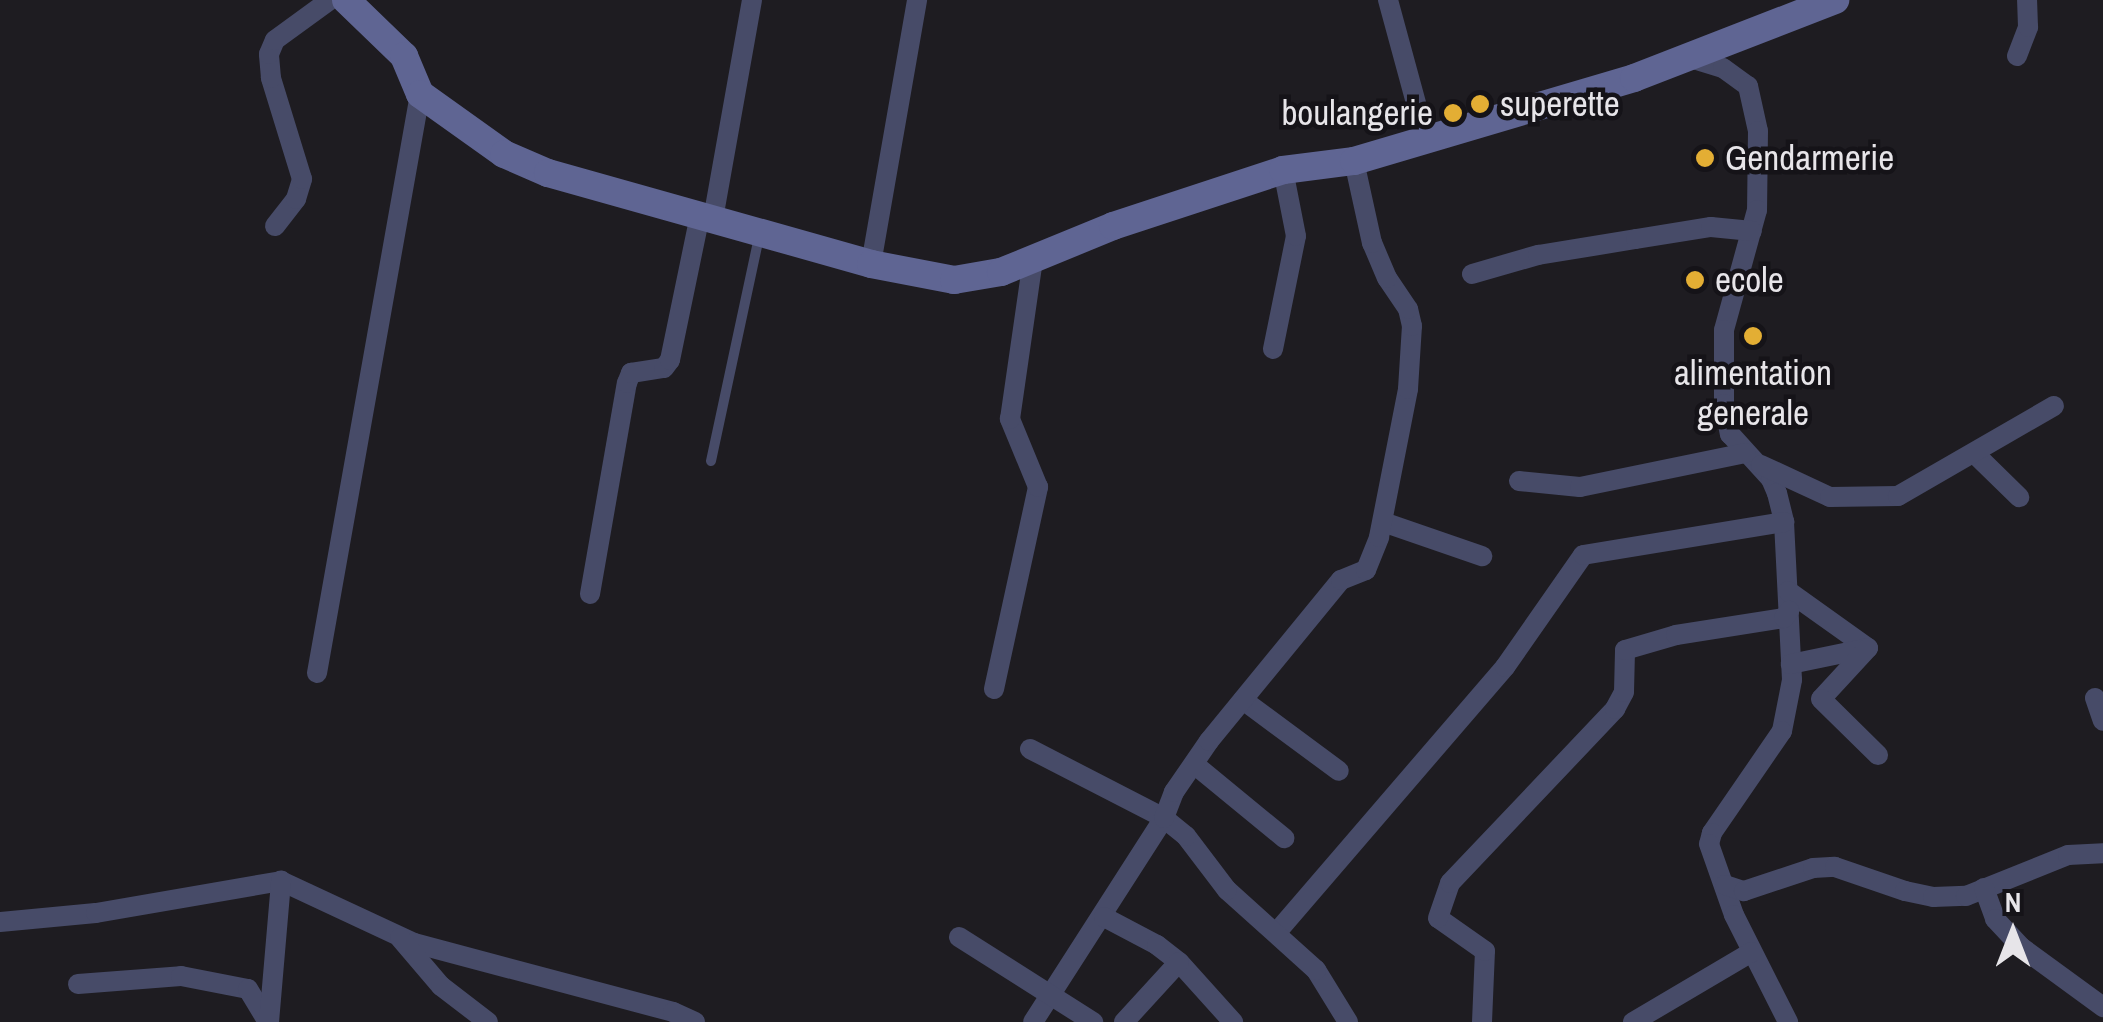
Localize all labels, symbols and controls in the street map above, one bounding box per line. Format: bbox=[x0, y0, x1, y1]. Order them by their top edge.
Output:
place label: superette bbox=[1500, 83, 1620, 125]
place label: boulangerie bbox=[1281, 92, 1433, 134]
marker: superette bbox=[1469, 93, 1491, 115]
marker: boulangerie bbox=[1442, 102, 1464, 124]
place label: Gendarmerie bbox=[1725, 137, 1894, 179]
marker: Gendarmerie bbox=[1694, 147, 1716, 169]
place label: ecole bbox=[1715, 259, 1784, 301]
marker: ecole bbox=[1684, 269, 1706, 291]
marker: alimentation generale bbox=[1742, 325, 1764, 347]
place label: alimentation generale bbox=[1674, 352, 1832, 434]
north arrow bbox=[1963, 882, 2063, 982]
text: N bbox=[2005, 883, 2021, 921]

